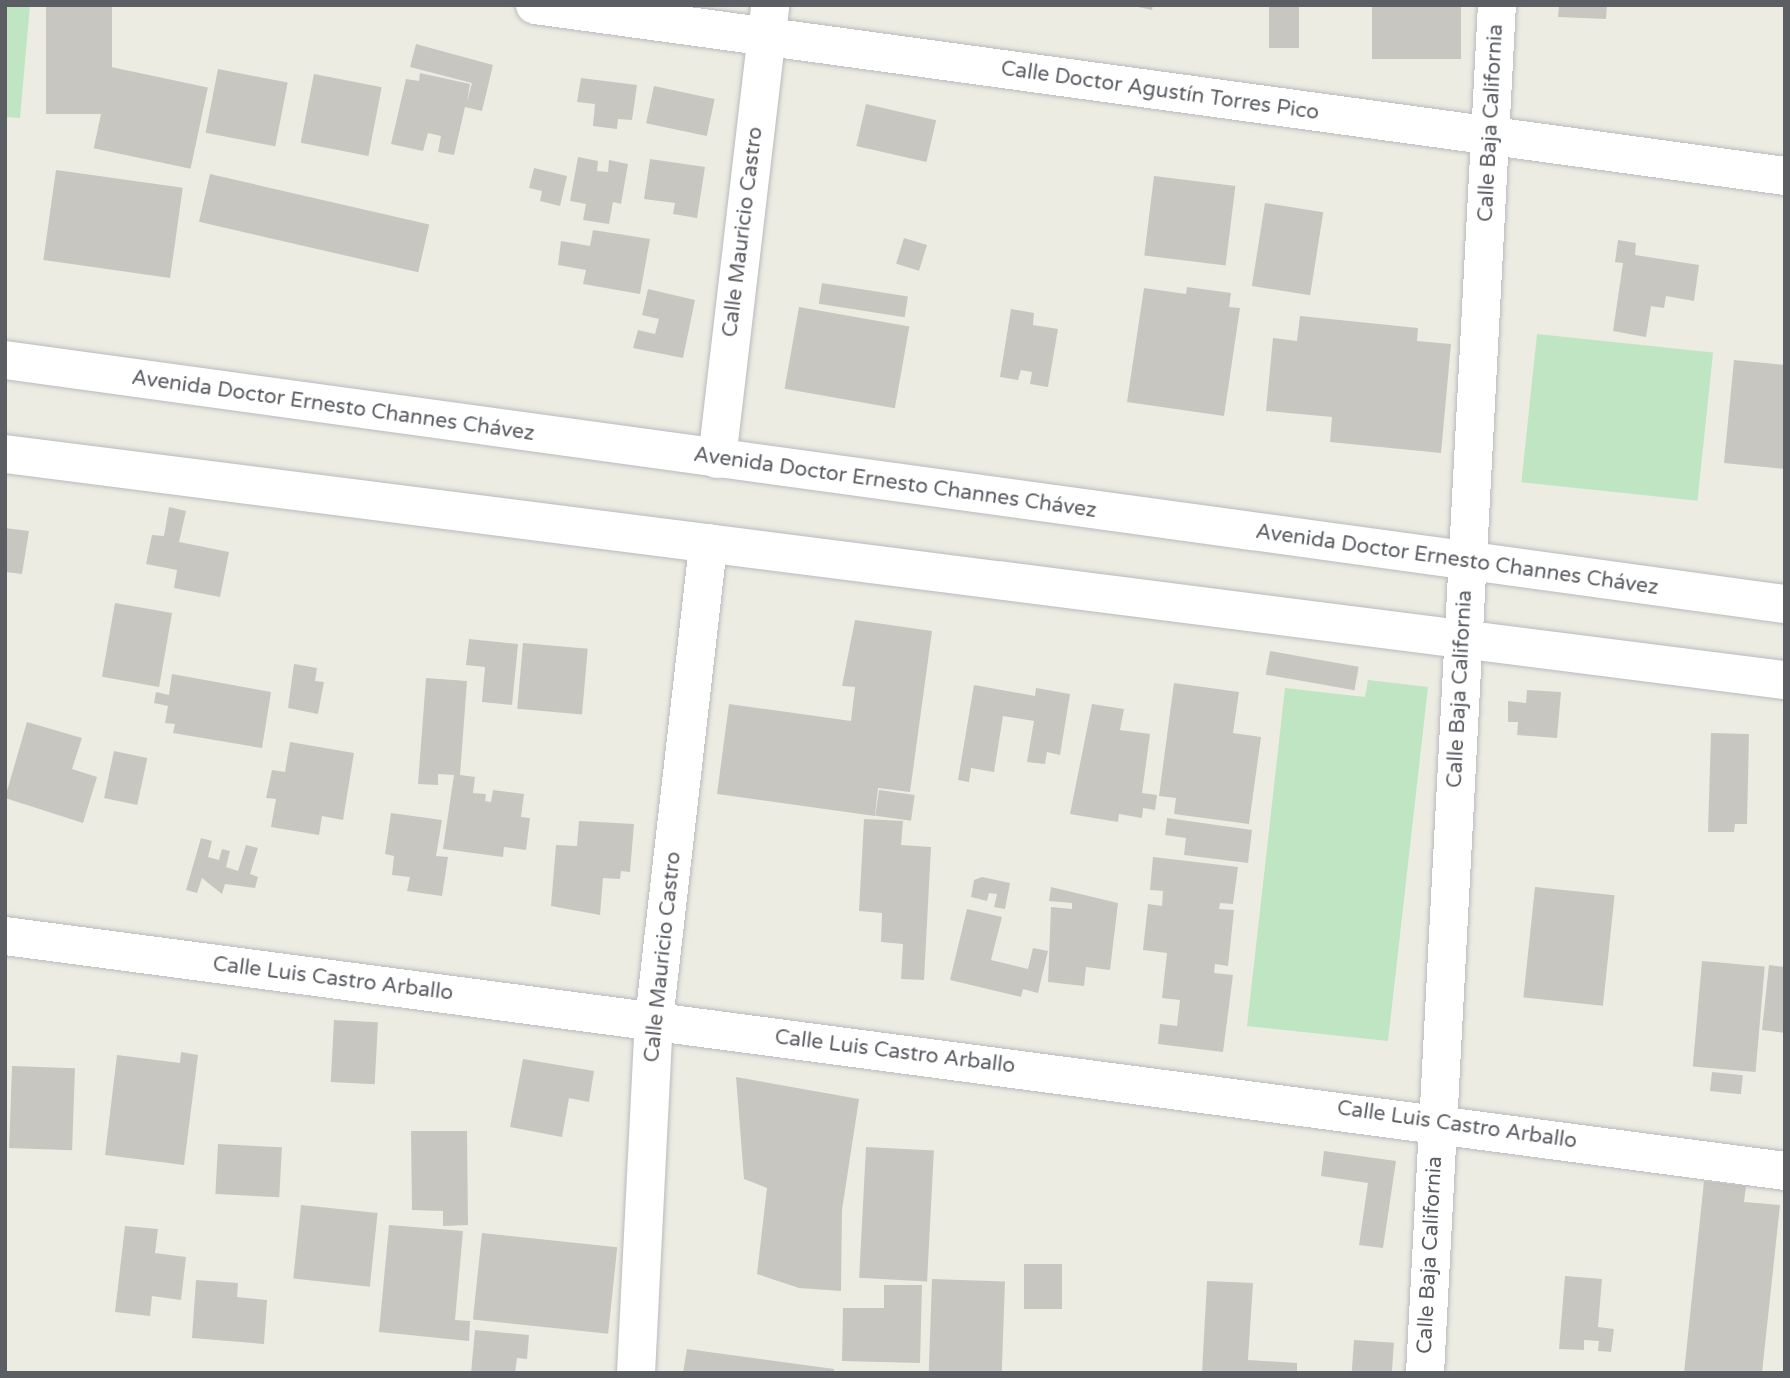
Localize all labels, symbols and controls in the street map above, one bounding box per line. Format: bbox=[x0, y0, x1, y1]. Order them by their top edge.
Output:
street label: Calle Baja California bbox=[1473, 23, 1509, 223]
street label: Calle Doctor Agustín Torres Pico bbox=[999, 56, 1321, 126]
street label: Calle Mauricio Castro bbox=[718, 125, 768, 339]
street label: Avenida Doctor Ernesto Channes Chávez bbox=[130, 365, 536, 447]
street label: Avenida Doctor Ernesto Channes Chávez bbox=[692, 442, 1098, 524]
street label: Avenida Doctor Ernesto Channes Chávez bbox=[1254, 519, 1660, 601]
street label: Calle Baja California bbox=[1442, 589, 1478, 789]
street label: Calle Mauricio Castro bbox=[639, 850, 687, 1064]
street label: Calle Luis Castro Arballo bbox=[211, 952, 455, 1006]
street label: Calle Luis Castro Arballo bbox=[773, 1025, 1017, 1079]
street label: Calle Luis Castro Arballo bbox=[1335, 1096, 1579, 1154]
street label: Calle Baja California bbox=[1412, 1155, 1448, 1355]

